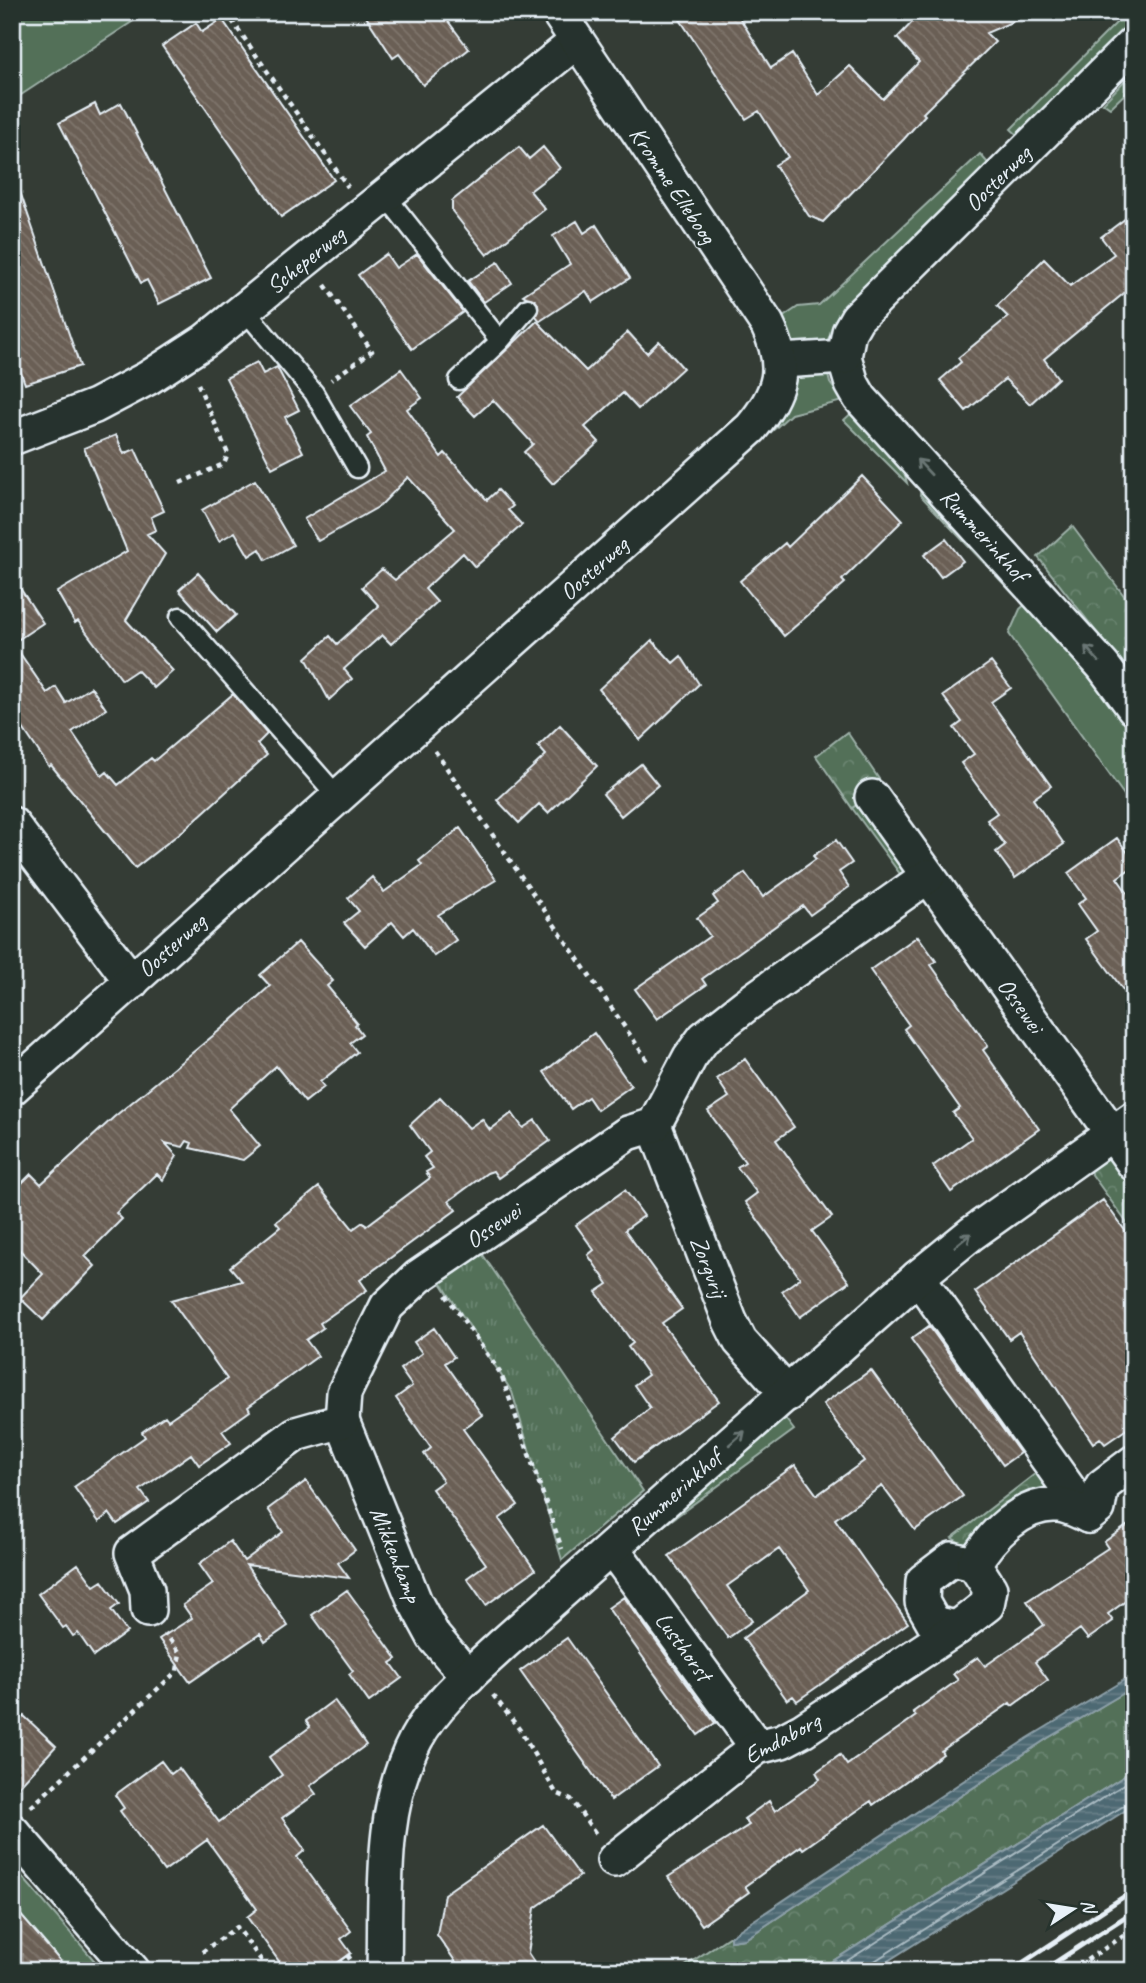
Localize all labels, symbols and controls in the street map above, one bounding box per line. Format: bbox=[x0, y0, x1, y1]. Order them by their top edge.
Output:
street label: Kromme Elleboog bbox=[623, 121, 724, 251]
street label: Oosterweg bbox=[958, 137, 1039, 218]
street label: Scheperweg bbox=[260, 218, 352, 301]
one-way arrow bbox=[915, 459, 932, 476]
street label: Rummerinkhof bbox=[934, 482, 1038, 592]
street label: Oosterweg bbox=[553, 528, 636, 607]
one-way arrow bbox=[1084, 645, 1100, 663]
street label: Oosterweg bbox=[131, 905, 214, 984]
street label: Ossewei bbox=[991, 972, 1053, 1042]
street label: Ossewei bbox=[459, 1194, 530, 1255]
street label: Zorgvrij bbox=[683, 1232, 736, 1305]
one-way arrow bbox=[954, 1232, 972, 1247]
one-way arrow bbox=[728, 1430, 746, 1446]
street label: Rummerinkhof bbox=[621, 1439, 732, 1542]
street label: Mikkenkamp bbox=[363, 1502, 429, 1609]
street label: Lusthorst bbox=[649, 1606, 721, 1690]
street label: Emdaborg bbox=[739, 1704, 827, 1771]
north arrow bbox=[1038, 1874, 1108, 1944]
text: N bbox=[1076, 1897, 1102, 1917]

